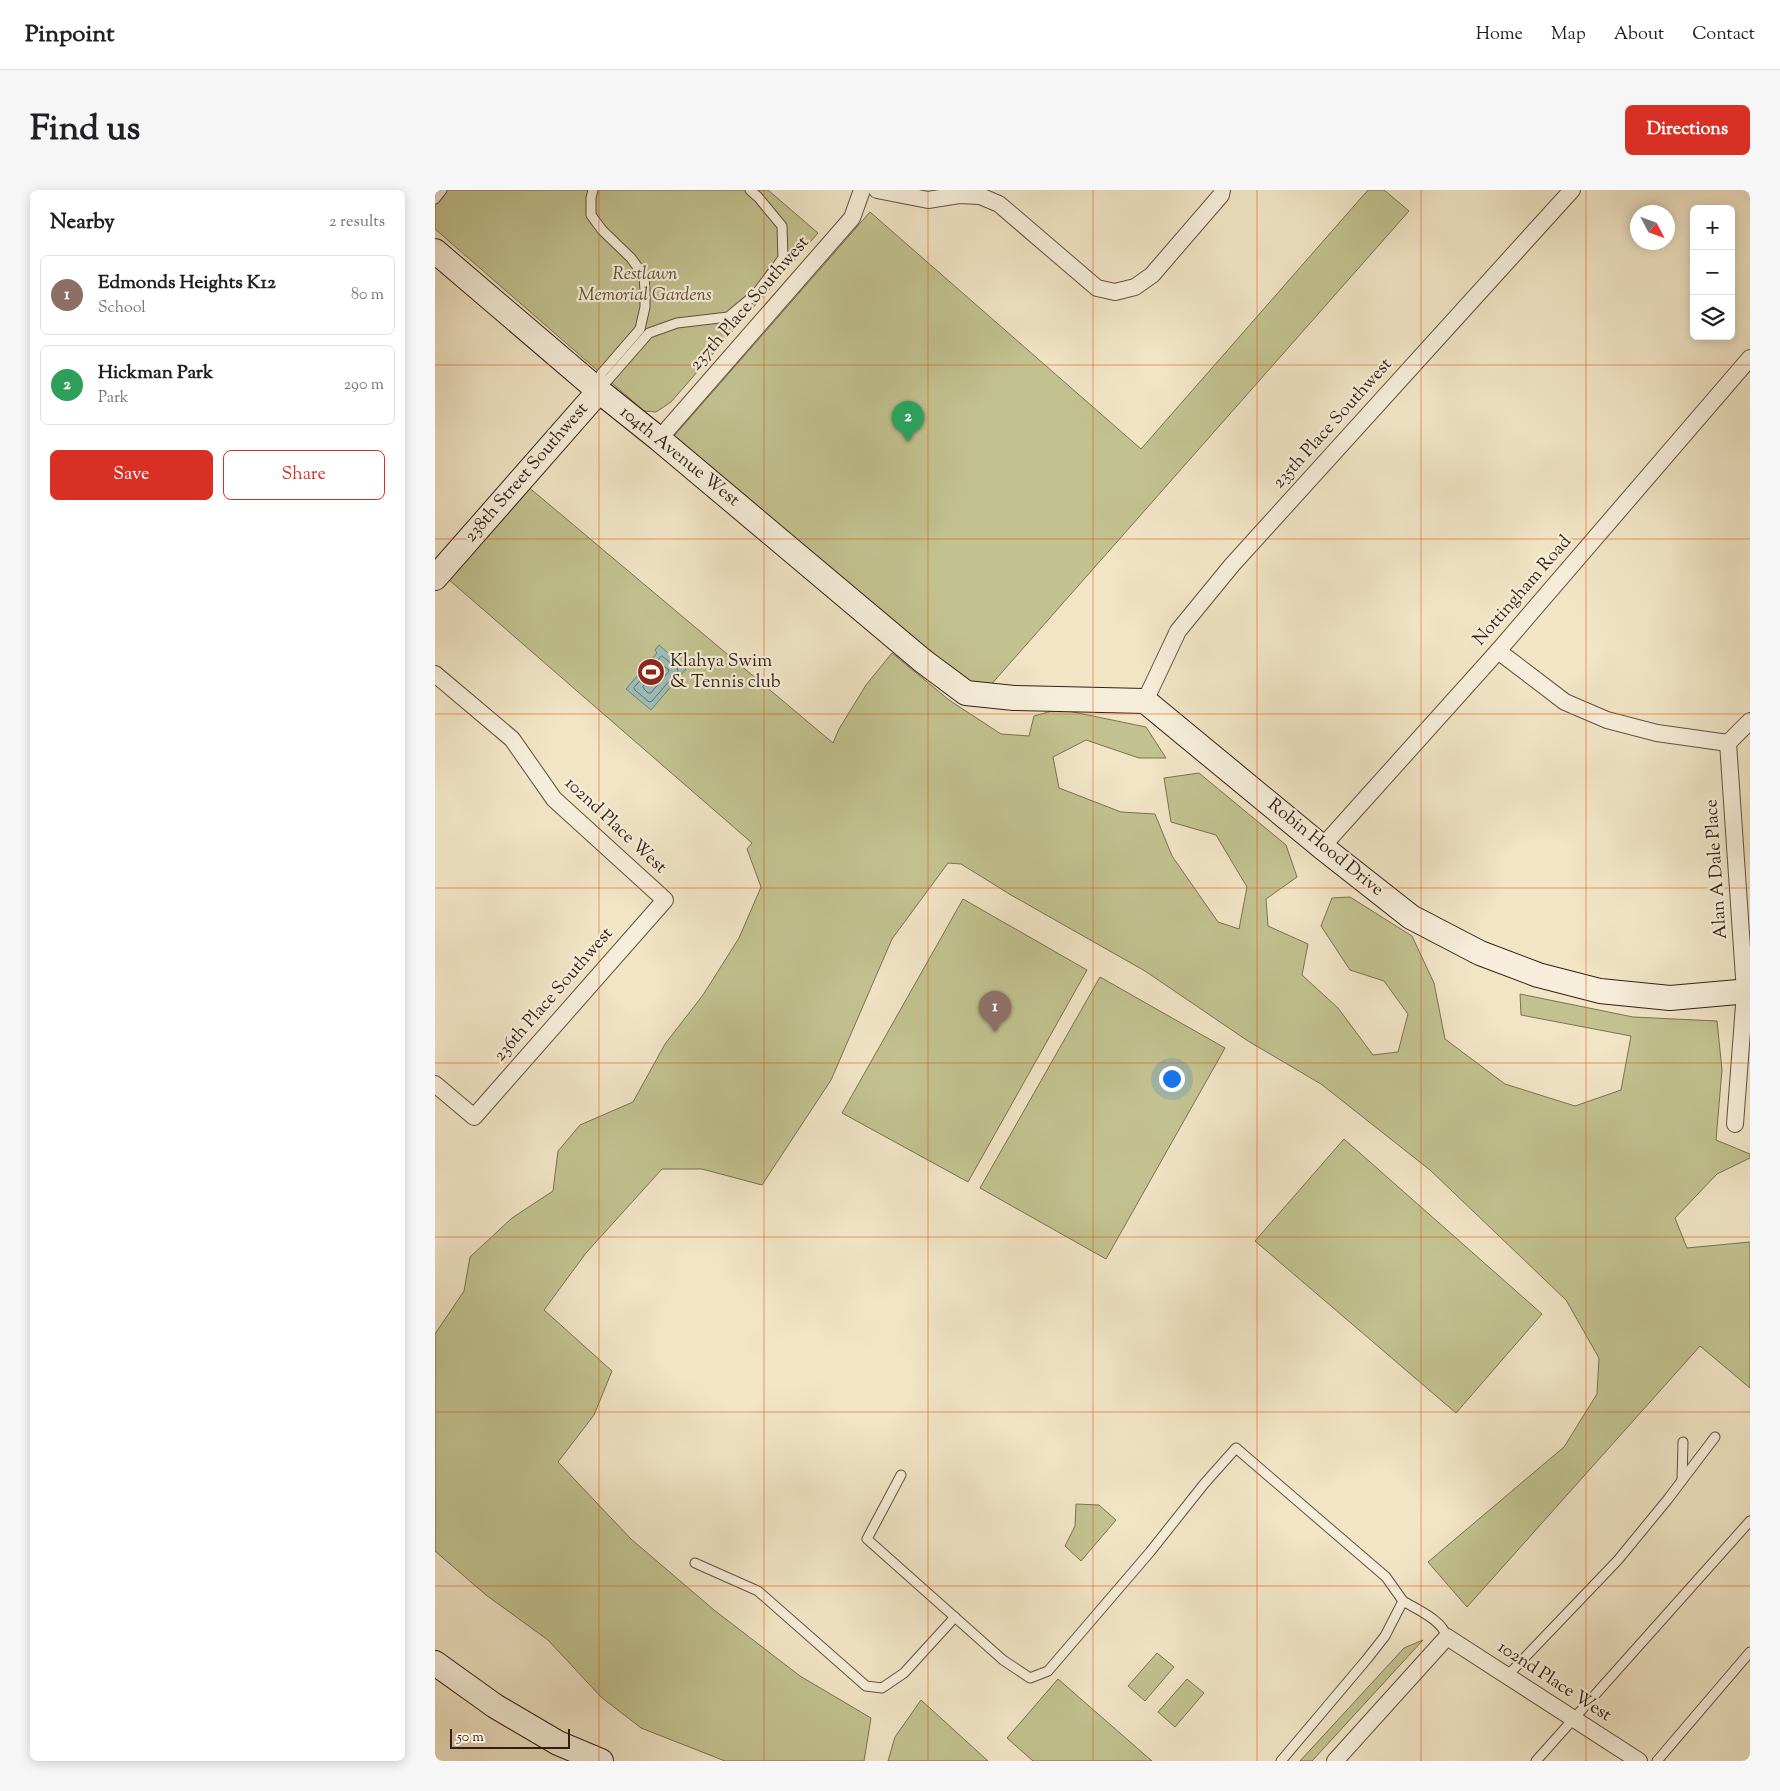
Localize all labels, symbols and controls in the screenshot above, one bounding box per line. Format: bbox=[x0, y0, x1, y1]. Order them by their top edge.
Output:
text: Pinpoint bbox=[25, 18, 114, 52]
text: Home bbox=[1476, 22, 1523, 48]
text: Map bbox=[1551, 22, 1586, 48]
text: About bbox=[1614, 22, 1664, 48]
text: Contact bbox=[1692, 22, 1755, 48]
text: Find us bbox=[30, 105, 140, 156]
button: Directions bbox=[1625, 105, 1750, 155]
north arrow bbox=[1630, 205, 1675, 250]
map controls bbox=[1690, 205, 1735, 340]
button: + bbox=[1690, 205, 1735, 250]
text: Nearby bbox=[50, 208, 115, 238]
text: 2 results bbox=[329, 211, 385, 234]
street label: 237th Place Southwest bbox=[684, 231, 816, 377]
button: − bbox=[1690, 250, 1735, 295]
park label: Restlawn Memorial Gardens bbox=[578, 262, 712, 309]
text: Edmonds Heights K12 bbox=[98, 270, 276, 297]
text: 1 bbox=[64, 284, 70, 307]
text: 80 m bbox=[351, 284, 384, 307]
button: layers bbox=[1690, 295, 1735, 340]
text: School bbox=[98, 297, 146, 320]
street label: 235th Place Southwest bbox=[1267, 353, 1399, 495]
text: Hickman Park bbox=[98, 360, 213, 387]
text: 2 bbox=[63, 374, 71, 397]
text: 290 m bbox=[344, 374, 384, 397]
text: Park bbox=[98, 387, 129, 410]
street label: 238th Street Southwest bbox=[459, 397, 595, 549]
street label: 104th Avenue West bbox=[613, 400, 745, 514]
pin: 2 bbox=[892, 401, 924, 442]
button: Save bbox=[50, 450, 213, 500]
button: Share bbox=[223, 450, 385, 500]
street label: Nottingham Road bbox=[1468, 530, 1578, 652]
place label: Klahya Swim & Tennis club bbox=[670, 649, 781, 696]
sports icon: Klahya Swim & Tennis club bbox=[636, 657, 666, 687]
street label: 102nd Place West bbox=[558, 772, 672, 880]
street label: Robin Hood Drive bbox=[1261, 793, 1389, 903]
street label: Alan A Dale Place bbox=[1699, 798, 1735, 940]
street label: 236th Place Southwest bbox=[488, 922, 620, 1068]
pin: 1 bbox=[979, 991, 1011, 1032]
your location bbox=[1159, 1066, 1185, 1092]
street label: 102nd Place West bbox=[1492, 1635, 1616, 1729]
scale bar bbox=[450, 1726, 570, 1749]
text: 50 m bbox=[457, 1728, 484, 1748]

